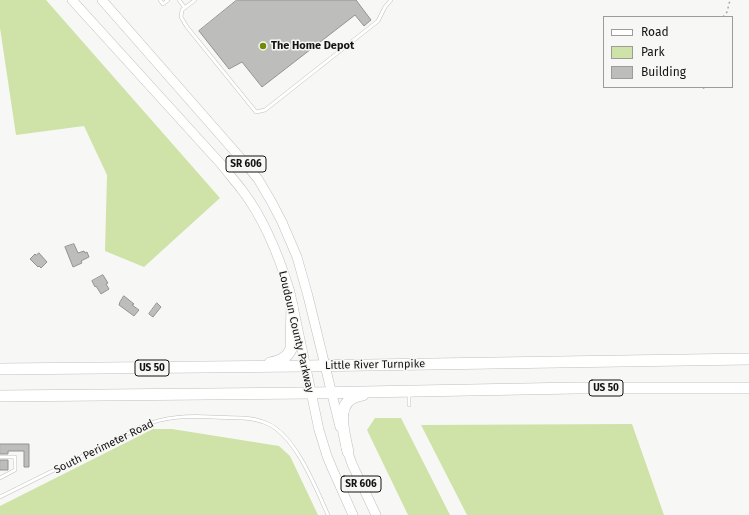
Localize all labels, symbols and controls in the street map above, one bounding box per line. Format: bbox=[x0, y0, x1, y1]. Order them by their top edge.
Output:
legend bbox=[603, 16, 733, 88]
text: Road bbox=[641, 25, 669, 39]
place label: The Home Depot bbox=[271, 39, 354, 53]
marker: The Home Depot bbox=[258, 41, 268, 51]
text: Park bbox=[641, 45, 665, 59]
text: Building bbox=[641, 65, 686, 79]
road number: SR 606 bbox=[226, 156, 266, 172]
street label: Loudoun County Parkway bbox=[276, 270, 316, 394]
street label: Little River Turnpike bbox=[325, 358, 425, 372]
road number: US 50 bbox=[135, 360, 169, 376]
road number: US 50 bbox=[589, 380, 623, 396]
street label: South Perimeter Road bbox=[52, 417, 156, 477]
road number: SR 606 bbox=[341, 476, 381, 492]

